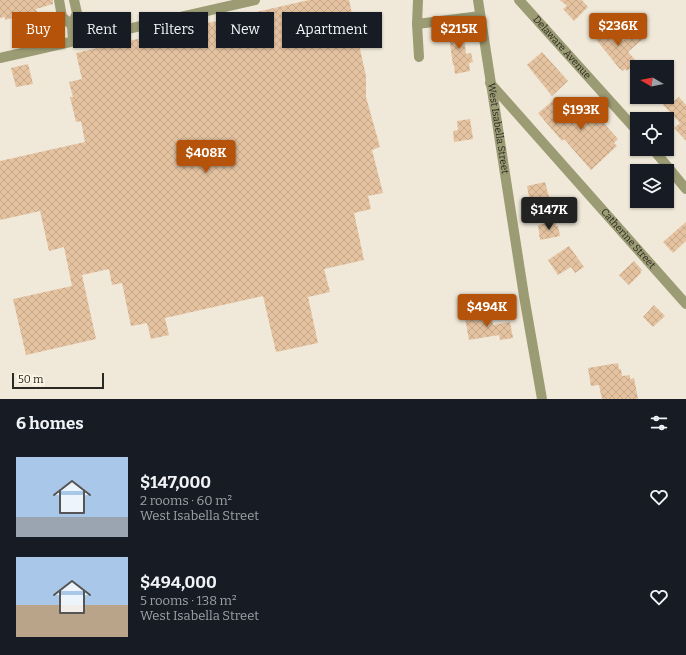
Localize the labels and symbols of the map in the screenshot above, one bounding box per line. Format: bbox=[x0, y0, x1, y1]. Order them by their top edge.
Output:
pin: $236K bbox=[590, 13, 646, 47]
street label: Delaware Avenue bbox=[530, 14, 593, 82]
pin: $215K bbox=[431, 16, 487, 50]
north arrow bbox=[630, 60, 674, 104]
street label: West Isabella Street bbox=[485, 82, 511, 175]
pin: $193K bbox=[553, 97, 609, 131]
pin: $408K bbox=[178, 140, 234, 174]
pin: $147K bbox=[521, 197, 577, 231]
street label: Catherine Street bbox=[598, 206, 658, 271]
pin: $494K bbox=[459, 294, 515, 328]
scale bar bbox=[12, 371, 104, 390]

